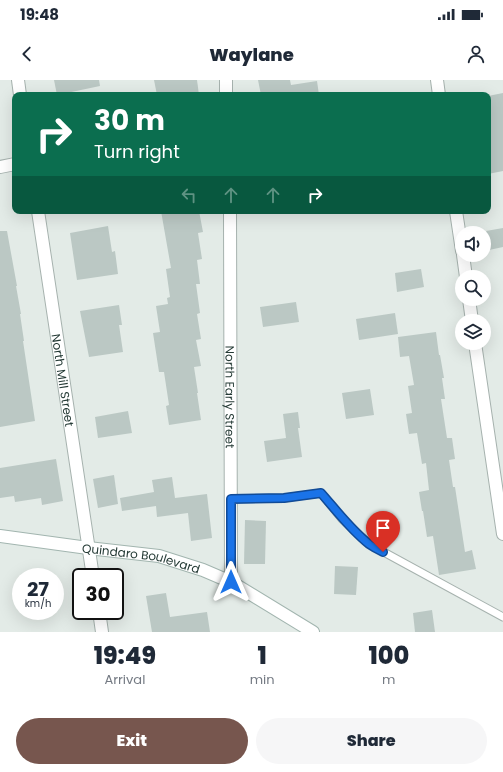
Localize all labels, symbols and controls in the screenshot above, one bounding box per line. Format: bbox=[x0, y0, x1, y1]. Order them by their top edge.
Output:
text: 19:48 bbox=[20, 4, 59, 25]
text: Waylane bbox=[209, 42, 294, 67]
icon: back bbox=[16, 43, 38, 65]
icon: person bbox=[465, 43, 487, 65]
text: 30 m bbox=[94, 101, 165, 140]
icon: right bbox=[28, 108, 80, 160]
text: Turn right bbox=[94, 139, 180, 164]
icon: left bbox=[178, 184, 200, 206]
icon: ahead bbox=[220, 184, 242, 206]
icon: ahead bbox=[262, 184, 284, 206]
icon: right bbox=[304, 184, 326, 206]
map controls bbox=[455, 226, 491, 350]
button: sound bbox=[455, 226, 491, 262]
button: search bbox=[455, 270, 491, 306]
button: layers bbox=[455, 314, 491, 350]
street label: North Mill Street bbox=[48, 333, 79, 428]
street label: North Early Street bbox=[222, 346, 239, 448]
pin bbox=[366, 511, 400, 552]
icon: arrive bbox=[372, 517, 394, 539]
street label: Quindaro Boulevard bbox=[81, 539, 202, 577]
position arrow bbox=[210, 561, 252, 603]
speed limit sign: 30 bbox=[72, 568, 124, 620]
text: 27 bbox=[27, 575, 49, 603]
text: km/h bbox=[25, 596, 51, 611]
text: 19:49 bbox=[94, 639, 156, 672]
text: 1 bbox=[258, 639, 267, 672]
text: 100 bbox=[368, 639, 409, 672]
text: Arrival bbox=[104, 670, 145, 689]
text: min bbox=[250, 670, 275, 689]
text: m bbox=[382, 670, 396, 689]
button: Exit bbox=[16, 718, 248, 764]
button: Share bbox=[256, 718, 487, 764]

